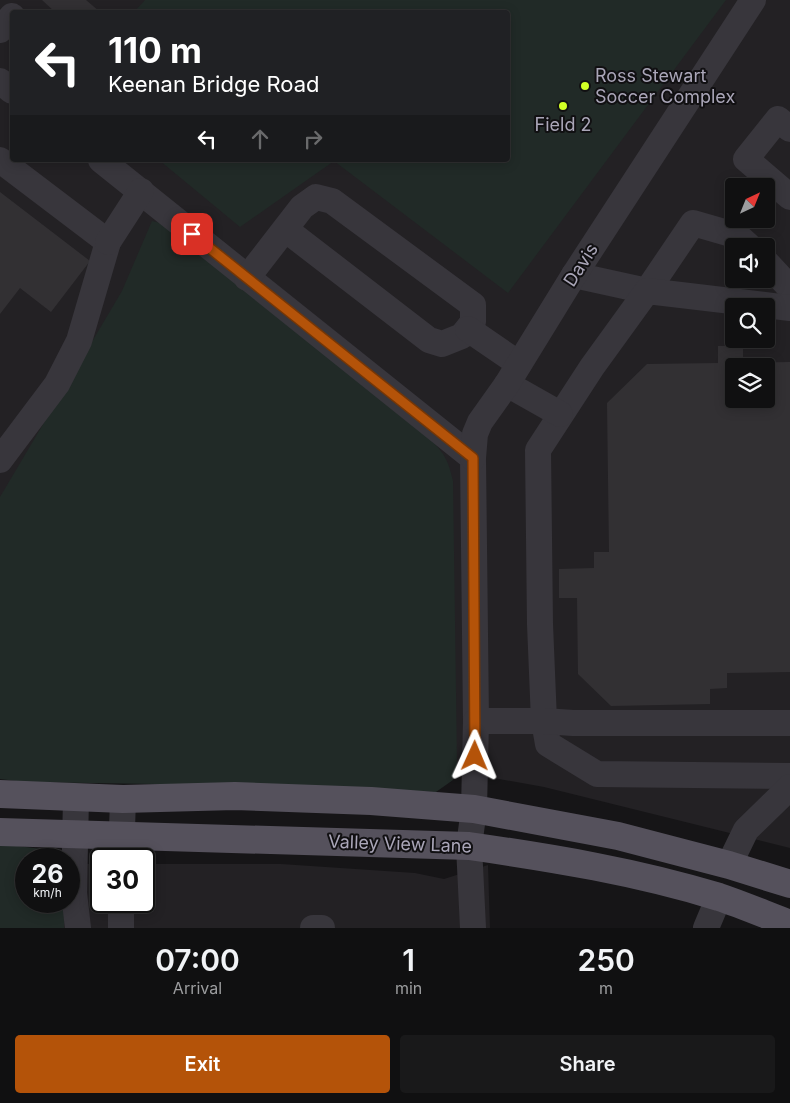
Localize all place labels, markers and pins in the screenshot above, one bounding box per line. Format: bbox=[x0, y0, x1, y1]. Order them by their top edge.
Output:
place label: Ross Stewart Soccer Complex bbox=[595, 65, 735, 107]
marker: Ross Stewart Soccer Complex bbox=[579, 80, 591, 92]
marker: Field 2 bbox=[557, 100, 569, 112]
place label: Field 2 bbox=[535, 114, 591, 135]
pin bbox=[171, 213, 213, 255]

